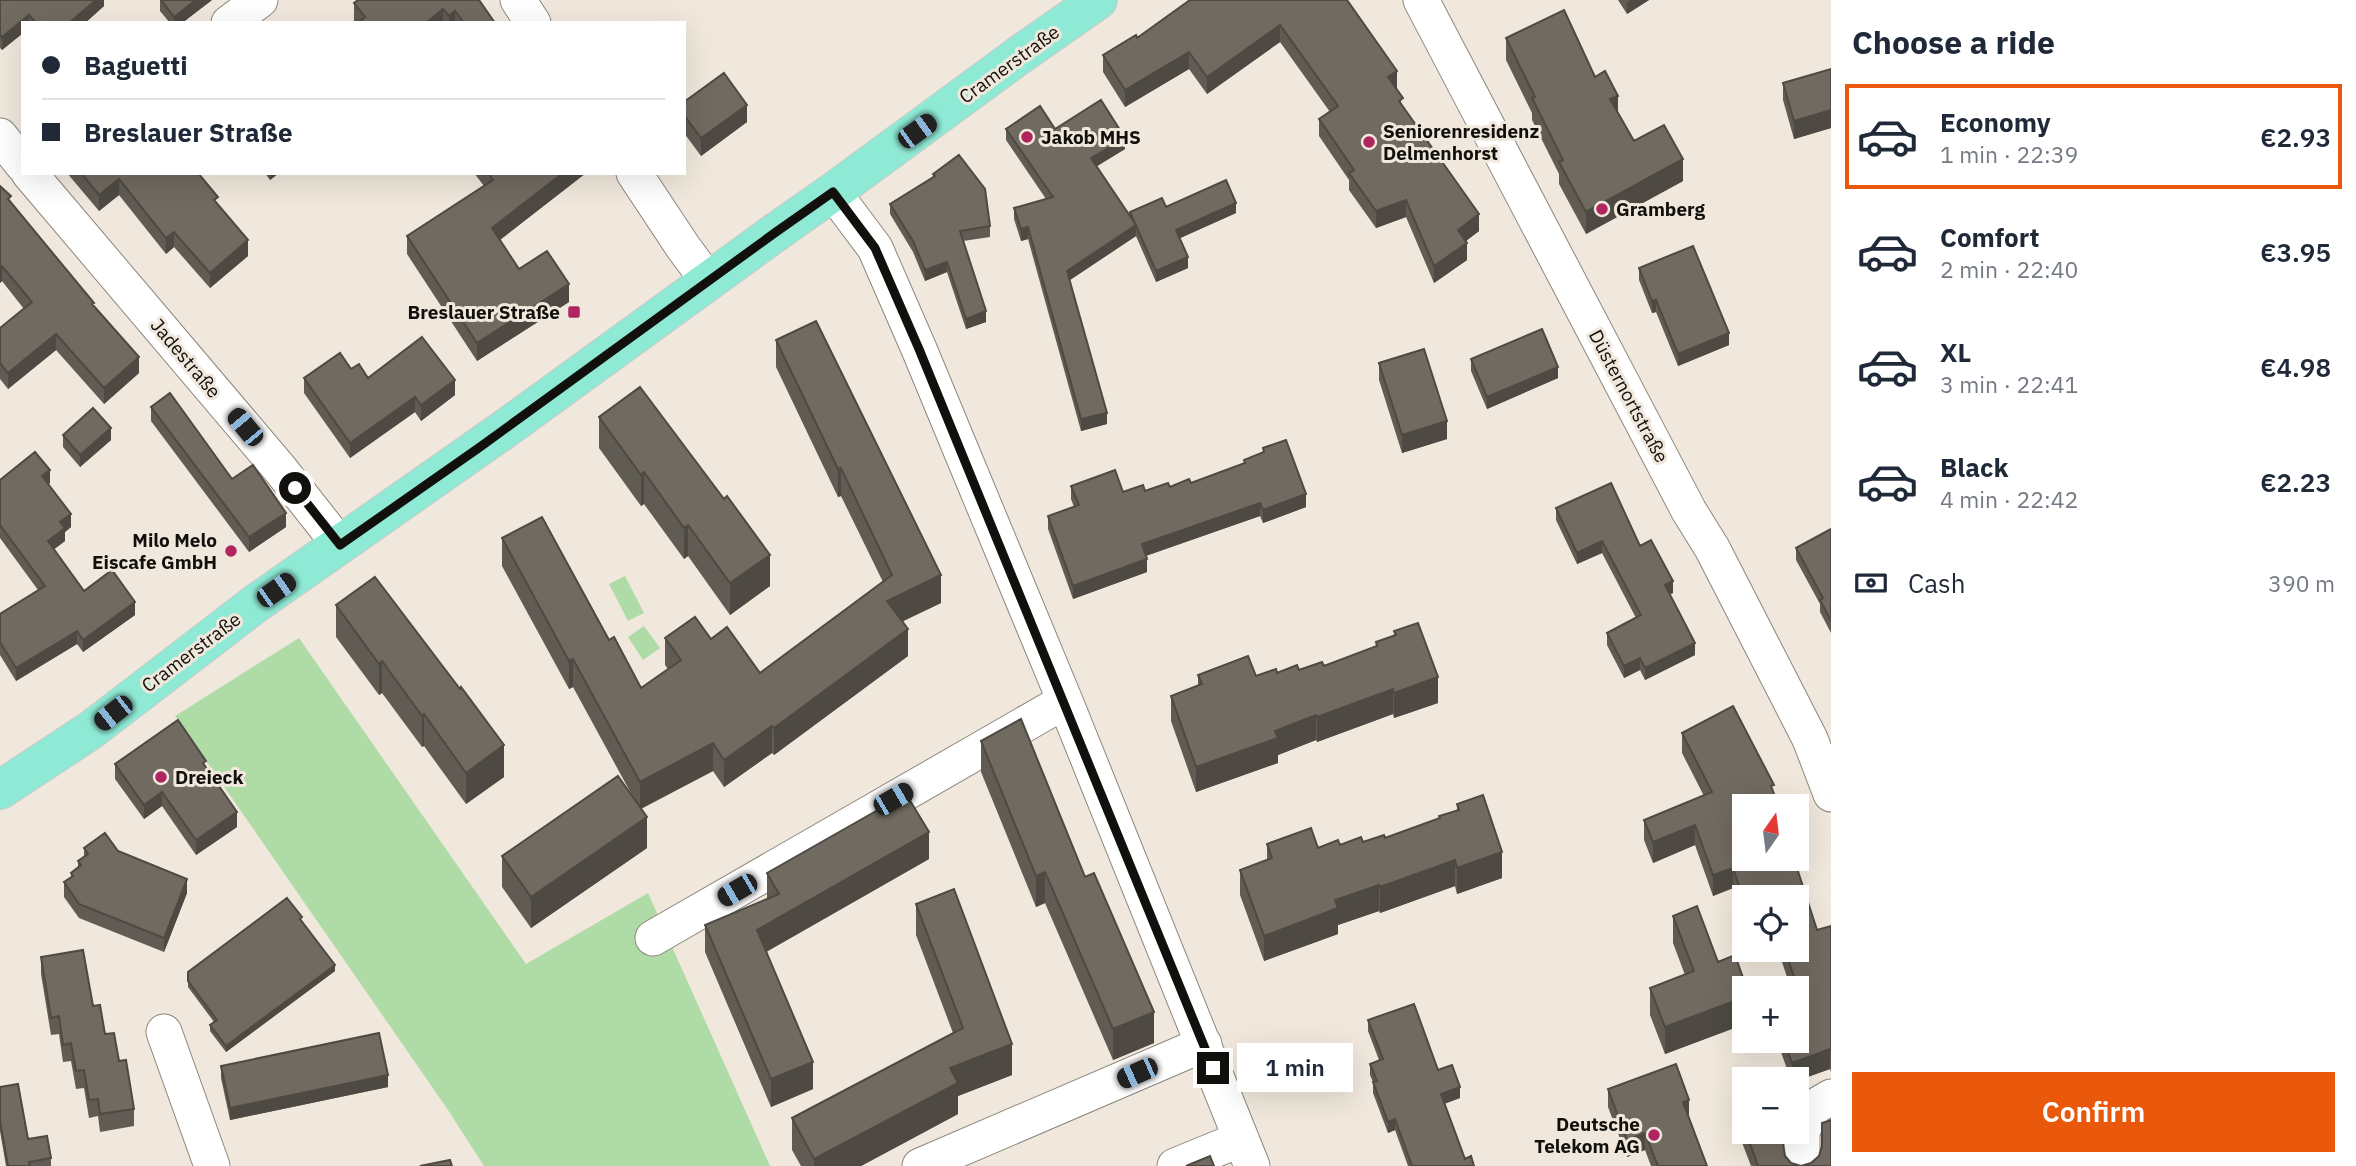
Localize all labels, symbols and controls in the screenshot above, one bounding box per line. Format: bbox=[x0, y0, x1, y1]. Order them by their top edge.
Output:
street label: Cramerstraße bbox=[954, 20, 1064, 108]
text: Choose a ride bbox=[1852, 21, 2055, 63]
text: Baguetti bbox=[84, 48, 188, 82]
icon: car bbox=[1856, 105, 1919, 168]
text: Economy bbox=[1940, 105, 2051, 139]
car bbox=[894, 110, 941, 152]
text: Breslauer Straße bbox=[84, 115, 293, 149]
place label: Seniorenresidenz Delmenhorst bbox=[1383, 119, 1539, 165]
text: €2.93 bbox=[2260, 120, 2331, 154]
place label: Jakob MHS bbox=[1041, 125, 1141, 149]
marker: Jakob MHS bbox=[1019, 129, 1035, 145]
marker: Seniorenresidenz Delmenhorst bbox=[1361, 134, 1377, 150]
text: 1 min · 22:39 bbox=[1940, 139, 2078, 169]
place label: Gramberg bbox=[1616, 197, 1706, 221]
marker: Gramberg bbox=[1594, 201, 1610, 217]
icon: car bbox=[1856, 220, 1919, 283]
text: Comfort bbox=[1940, 220, 2039, 254]
text: €3.95 bbox=[2260, 235, 2331, 269]
text: 2 min · 22:40 bbox=[1940, 254, 2078, 284]
place label: Breslauer Straße bbox=[408, 300, 560, 324]
marker: Breslauer Straße bbox=[566, 304, 582, 320]
street label: Jadestraße bbox=[146, 313, 226, 403]
street label: Düsternortstraße bbox=[1584, 325, 1674, 467]
icon: car bbox=[1856, 335, 1919, 398]
text: XL bbox=[1940, 335, 1971, 369]
text: €4.98 bbox=[2260, 350, 2331, 384]
text: 3 min · 22:41 bbox=[1940, 369, 2078, 399]
car bbox=[224, 404, 267, 450]
icon: car bbox=[1856, 450, 1919, 513]
text: Black bbox=[1940, 450, 2008, 484]
text: €2.23 bbox=[2260, 465, 2331, 499]
route start bbox=[279, 472, 311, 504]
text: 4 min · 22:42 bbox=[1940, 484, 2078, 514]
place label: Milo Melo Eiscafe GmbH bbox=[92, 528, 217, 574]
marker: Milo Melo Eiscafe GmbH bbox=[223, 543, 239, 559]
icon: cash bbox=[1852, 564, 1890, 602]
text: Cash bbox=[1908, 566, 1965, 600]
text: 390 m bbox=[2268, 568, 2335, 598]
car bbox=[253, 569, 300, 611]
street label: Cramerstraße bbox=[137, 607, 245, 697]
car bbox=[90, 692, 137, 734]
place label: Dreieck bbox=[175, 765, 243, 789]
marker: Dreieck bbox=[153, 769, 169, 785]
car bbox=[870, 779, 917, 819]
north arrow bbox=[1732, 794, 1810, 872]
map controls bbox=[1732, 794, 1809, 1144]
car bbox=[714, 870, 761, 910]
button: locate bbox=[1732, 885, 1809, 962]
button: + bbox=[1732, 976, 1809, 1053]
callout: 1 min bbox=[1238, 1044, 1353, 1092]
route end bbox=[1197, 1052, 1229, 1084]
text: 1 min bbox=[1265, 1052, 1325, 1082]
car bbox=[1114, 1055, 1161, 1091]
button: − bbox=[1732, 1067, 1809, 1144]
button: Confirm bbox=[1852, 1072, 2335, 1152]
place label: Deutsche Telekom AG bbox=[1534, 1112, 1640, 1158]
marker: Deutsche Telekom AG bbox=[1646, 1127, 1662, 1143]

